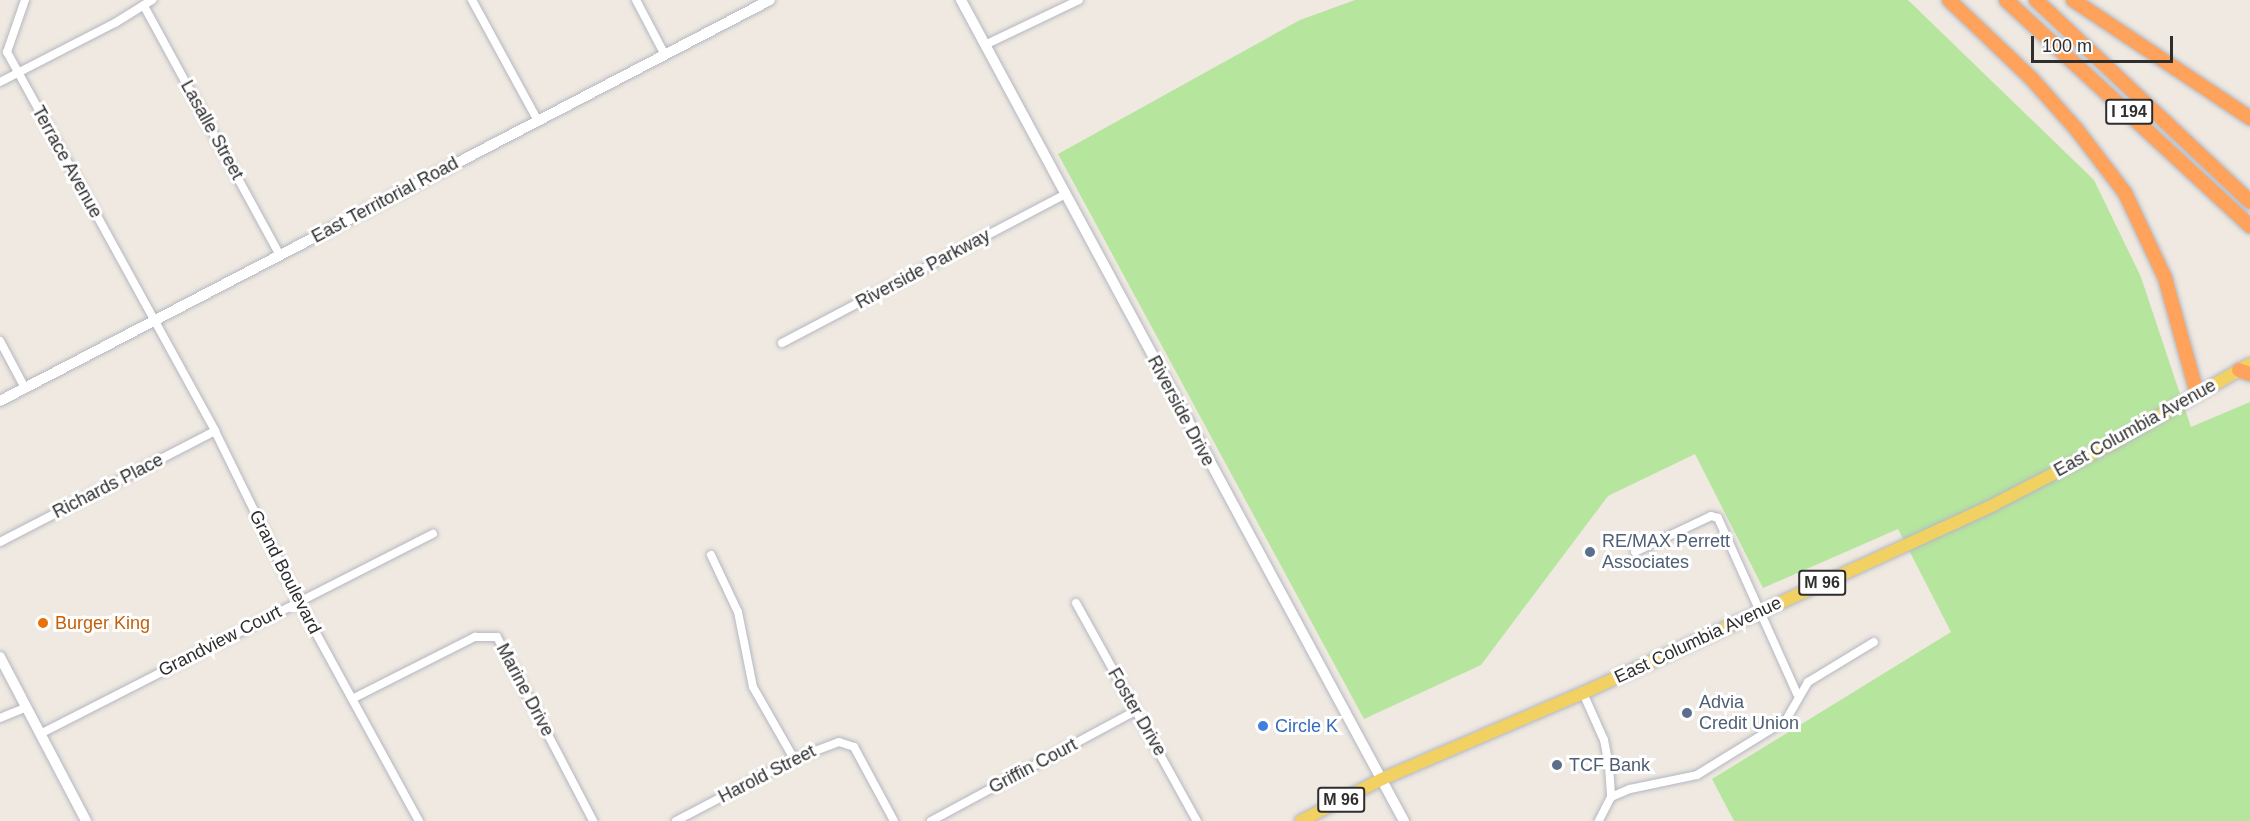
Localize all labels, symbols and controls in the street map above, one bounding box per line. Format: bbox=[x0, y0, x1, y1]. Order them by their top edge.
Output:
scale bar bbox=[2034, 24, 2176, 62]
text: 100 m bbox=[2042, 36, 2092, 56]
street label: Lasalle Street bbox=[176, 77, 248, 183]
road number: I 194 bbox=[2105, 99, 2153, 125]
street label: Terrace Avenue bbox=[27, 102, 107, 222]
street label: East Territorial Road bbox=[308, 152, 462, 248]
street label: Riverside Parkway bbox=[852, 224, 994, 314]
street label: Riverside Drive bbox=[1143, 352, 1219, 470]
street label: East Columbia Avenue bbox=[2050, 374, 2220, 482]
street label: Richards Place bbox=[49, 449, 167, 523]
street label: Grand Boulevard bbox=[244, 506, 326, 638]
place label: RE/MAX Perrett Associates bbox=[1602, 531, 1730, 574]
marker: RE/MAX Perrett Associates bbox=[1583, 545, 1597, 559]
road number: M 96 bbox=[1798, 570, 1846, 596]
street label: East Columbia Avenue bbox=[1611, 592, 1785, 688]
street label: Grandview Court bbox=[155, 601, 285, 681]
place label: Burger King bbox=[55, 612, 150, 634]
marker: Burger King bbox=[36, 616, 50, 630]
street label: Marine Drive bbox=[492, 640, 558, 740]
street label: Foster Drive bbox=[1103, 664, 1171, 760]
place label: Advia Credit Union bbox=[1699, 692, 1799, 734]
marker: Advia Credit Union bbox=[1680, 706, 1694, 720]
place label: Circle K bbox=[1275, 715, 1338, 737]
marker: Circle K bbox=[1256, 719, 1270, 733]
street label: Griffin Court bbox=[985, 734, 1081, 798]
street label: Harold Street bbox=[715, 740, 819, 808]
place label: TCF Bank bbox=[1569, 754, 1650, 776]
marker: TCF Bank bbox=[1550, 758, 1564, 772]
road number: M 96 bbox=[1317, 787, 1365, 813]

